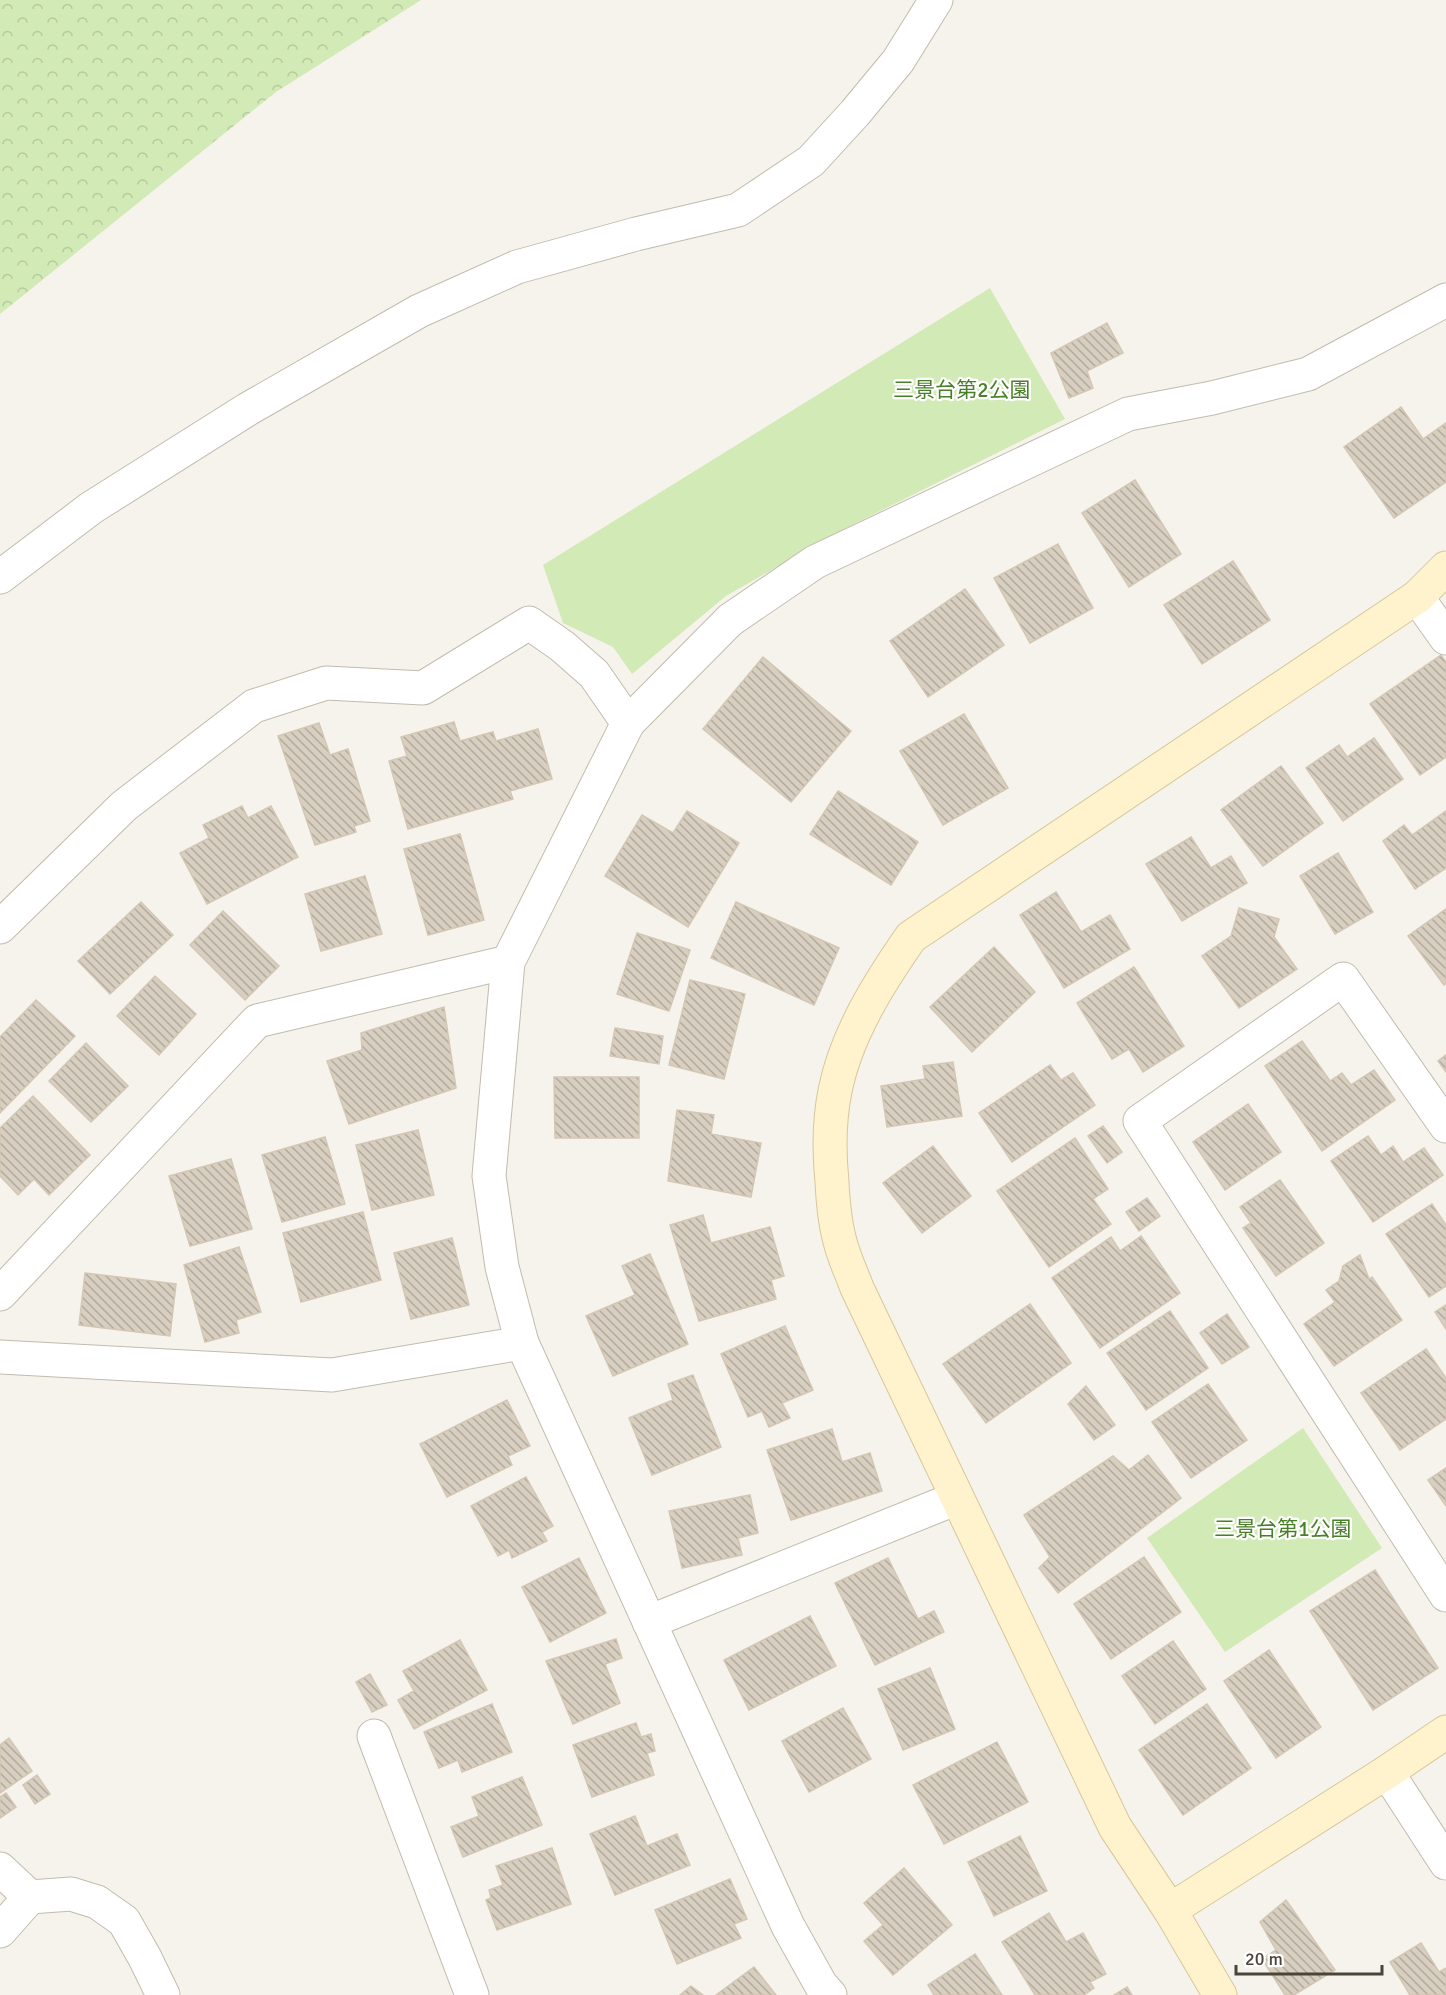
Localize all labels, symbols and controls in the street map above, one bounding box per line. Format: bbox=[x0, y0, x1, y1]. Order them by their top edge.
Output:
park label: 三景台第2公園 bbox=[893, 377, 1031, 403]
park label: 三景台第1公園 bbox=[1214, 1516, 1352, 1542]
scale bar bbox=[1236, 1938, 1382, 1976]
text: 20 m bbox=[1245, 1948, 1283, 1970]

